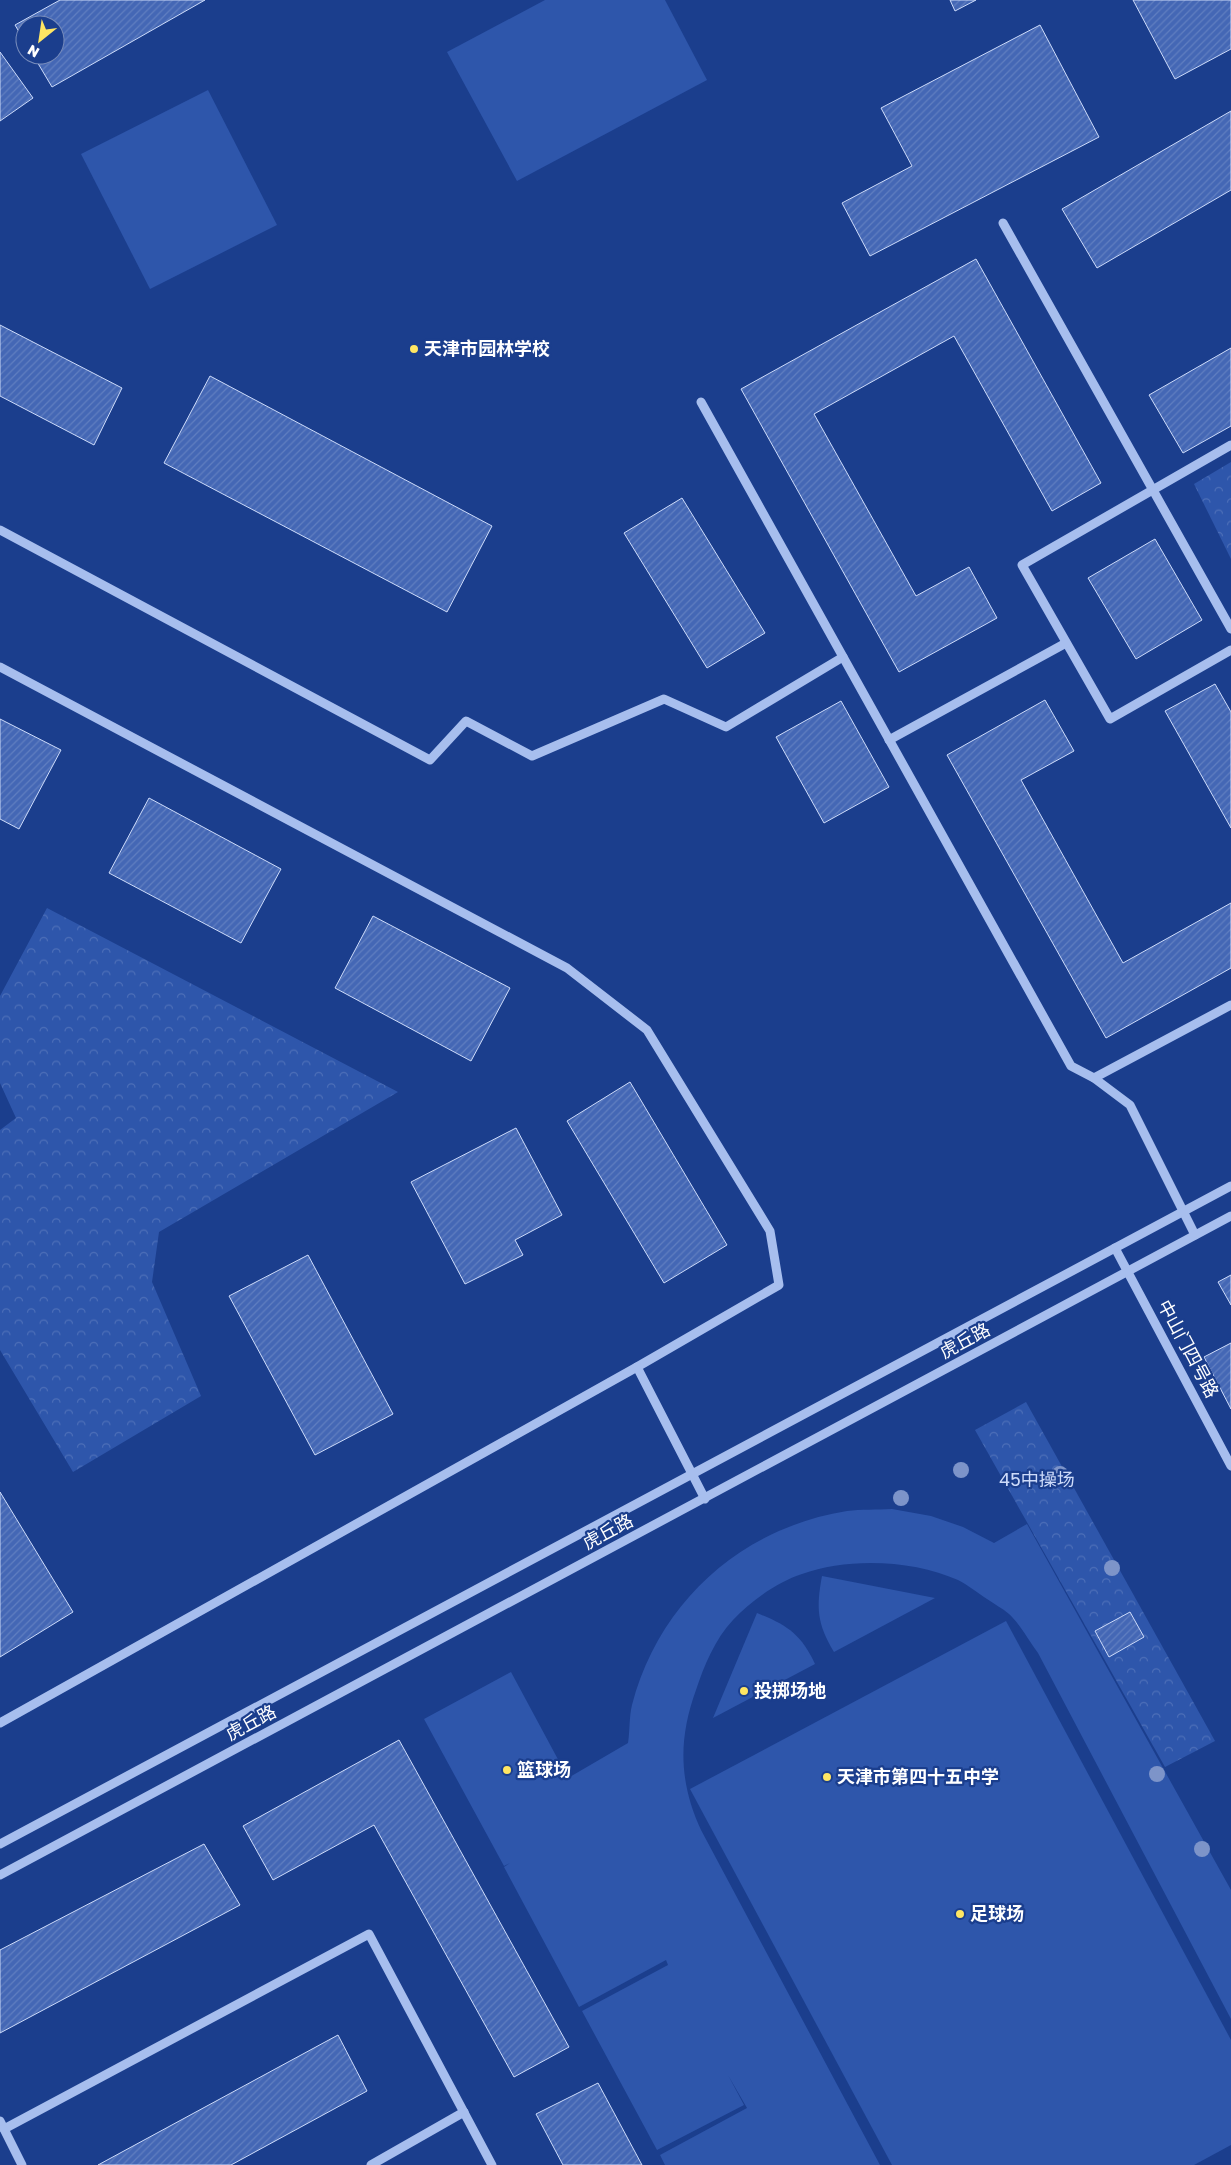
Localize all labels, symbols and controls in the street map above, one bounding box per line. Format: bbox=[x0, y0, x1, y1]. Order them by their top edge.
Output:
north arrow bbox=[15, 15, 65, 65]
text: N bbox=[24, 42, 42, 62]
place label: 天津市园林学校 bbox=[424, 337, 550, 359]
marker: 天津市园林学校 bbox=[408, 343, 420, 355]
street label: 中山门四号路 bbox=[1154, 1296, 1224, 1401]
street label: 虎丘路 bbox=[936, 1318, 994, 1363]
park label: 45中操场 bbox=[999, 1468, 1075, 1490]
street label: 虎丘路 bbox=[579, 1509, 637, 1554]
place label: 投掷场地 bbox=[754, 1679, 826, 1701]
marker: 投掷场地 bbox=[738, 1685, 750, 1697]
street label: 虎丘路 bbox=[222, 1700, 280, 1745]
place label: 篮球场 bbox=[517, 1758, 571, 1780]
marker: 篮球场 bbox=[501, 1764, 513, 1776]
place label: 天津市第四十五中学 bbox=[837, 1765, 999, 1787]
marker: 天津市第四十五中学 bbox=[821, 1771, 833, 1783]
place label: 足球场 bbox=[970, 1902, 1024, 1924]
marker: 足球场 bbox=[954, 1908, 966, 1920]

